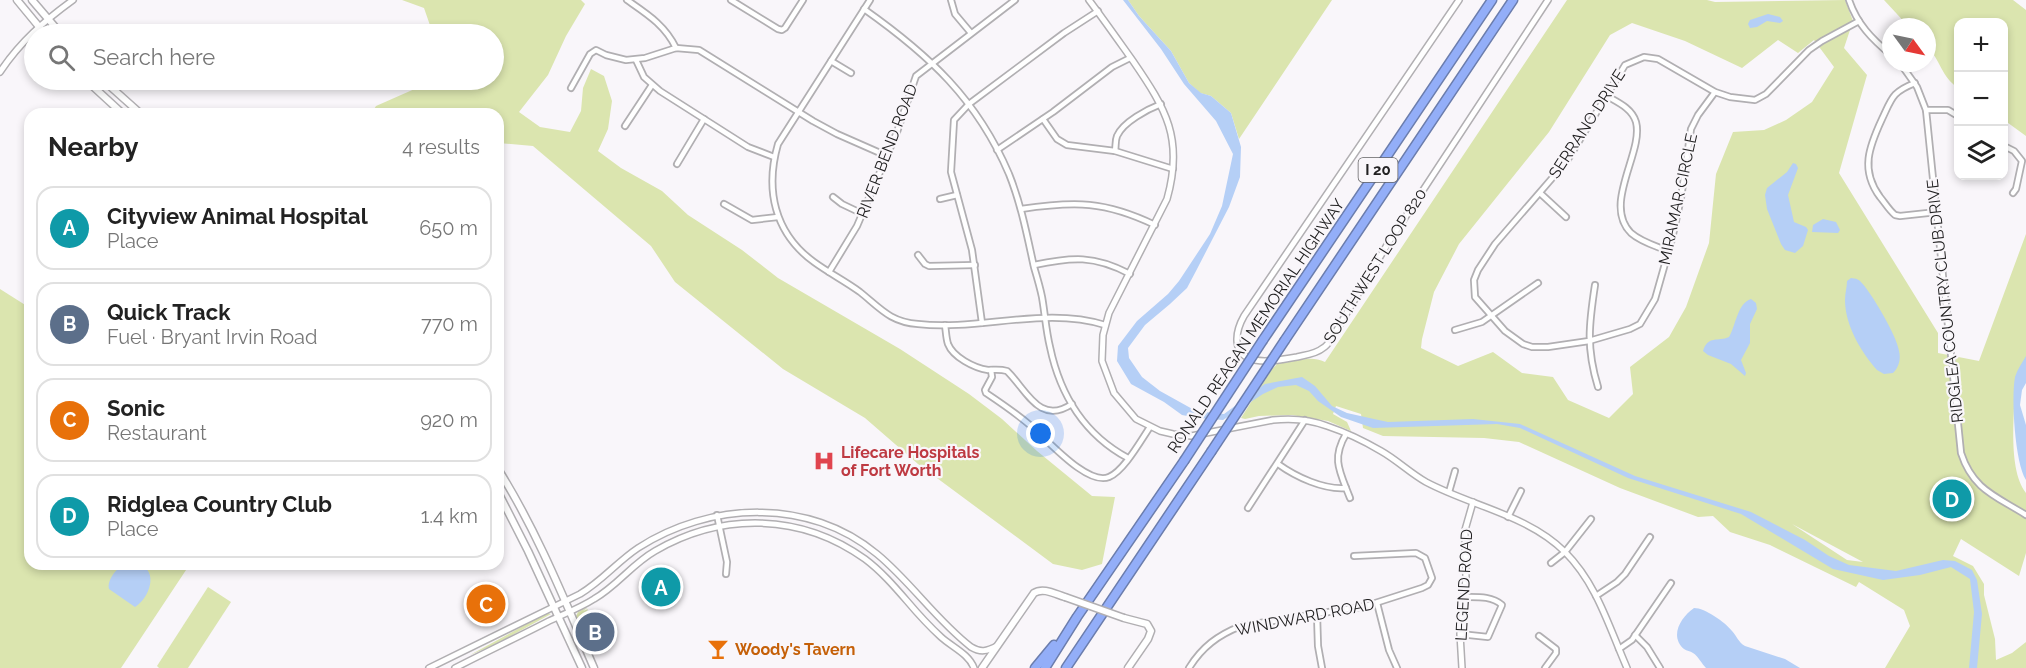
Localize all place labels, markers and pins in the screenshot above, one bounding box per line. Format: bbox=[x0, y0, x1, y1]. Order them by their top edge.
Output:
place label: Lifecare Hospitals of Fort Worth bbox=[841, 443, 980, 480]
hospital icon: Lifecare Hospitals of Fort Worth bbox=[812, 449, 836, 473]
pin: D bbox=[1932, 476, 1972, 522]
pin: A bbox=[642, 564, 680, 610]
pin: C bbox=[466, 582, 506, 626]
pin: B bbox=[576, 610, 614, 654]
bar icon: Woody's Tavern bbox=[706, 637, 730, 661]
place label: Woody's Tavern bbox=[735, 640, 855, 659]

